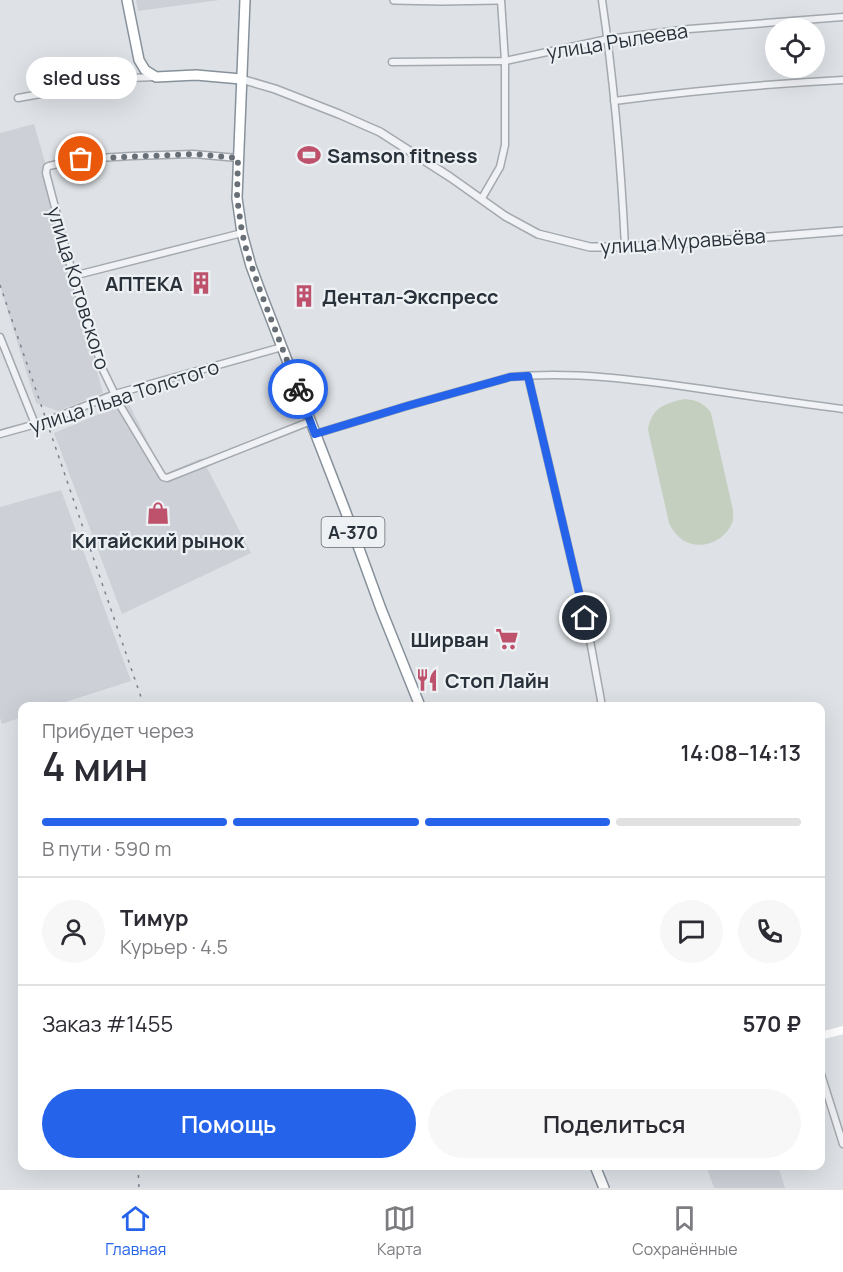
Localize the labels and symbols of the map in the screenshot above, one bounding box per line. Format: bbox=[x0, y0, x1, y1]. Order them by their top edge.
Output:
street label: улица Рылеева bbox=[544, 17, 690, 65]
callout: sled uss bbox=[26, 57, 136, 99]
pin bbox=[55, 133, 106, 184]
sports icon: Samson fitness bbox=[296, 142, 322, 168]
place label: Samson fitness bbox=[327, 142, 478, 169]
street label: улица Котовского bbox=[41, 203, 117, 373]
street label: улица Муравьёва bbox=[599, 222, 767, 260]
place label: АПТЕКА bbox=[105, 270, 184, 297]
building icon: АПТЕКА bbox=[188, 270, 214, 296]
building icon: Дентал-Экспресс bbox=[291, 283, 317, 309]
place label: Дентал-Экспресс bbox=[322, 283, 499, 310]
street label: улица Льва Толстого bbox=[26, 353, 222, 439]
courier bbox=[268, 359, 328, 419]
shop icon: Китайский рынок bbox=[145, 500, 171, 526]
road number: А-370 bbox=[322, 517, 385, 547]
place label: Китайский рынок bbox=[72, 527, 245, 554]
pin bbox=[559, 592, 610, 643]
place label: Ширван bbox=[410, 626, 489, 653]
supermarket icon: Ширван bbox=[494, 626, 520, 652]
restaurant icon: Стоп Лайн bbox=[414, 667, 440, 693]
place label: Стоп Лайн bbox=[445, 667, 549, 694]

